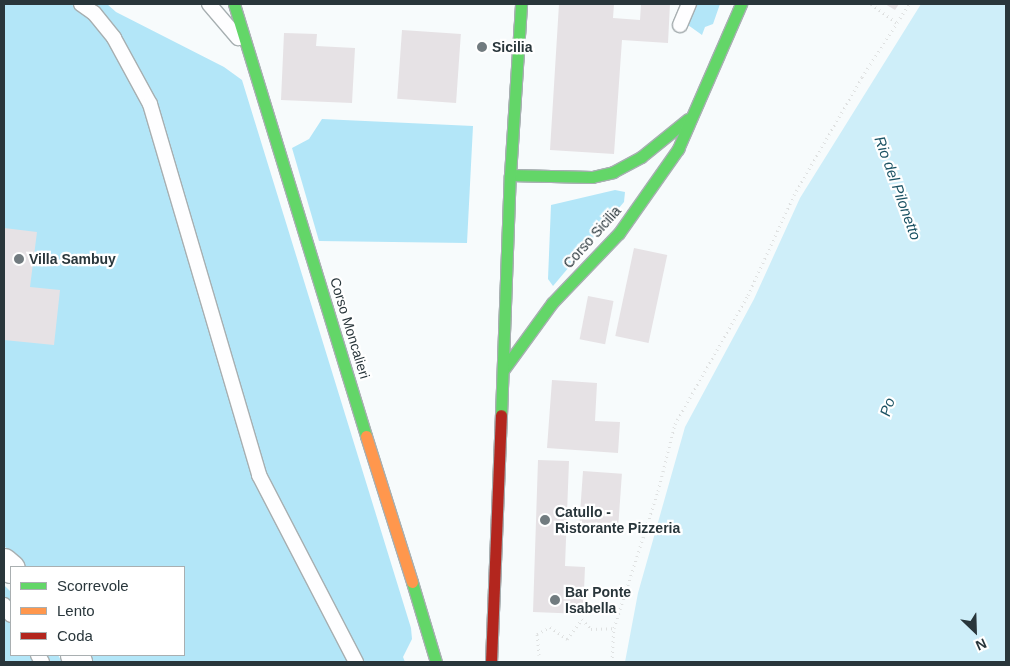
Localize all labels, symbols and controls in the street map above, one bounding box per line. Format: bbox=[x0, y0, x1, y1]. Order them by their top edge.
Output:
place label: Sicilia bbox=[492, 39, 532, 55]
marker: Sicilia bbox=[476, 41, 488, 53]
water label: Rio del Pilonetto bbox=[871, 134, 925, 242]
street label: Corso Sicilia bbox=[560, 202, 624, 272]
place label: Villa Sambuy bbox=[29, 251, 116, 267]
marker: Villa Sambuy bbox=[13, 253, 25, 265]
street label: Corso Moncalieri bbox=[327, 275, 373, 381]
water label: Po bbox=[876, 396, 898, 418]
place label: Catullo - Ristorante Pizzeria bbox=[555, 504, 680, 536]
marker: Catullo - Ristorante Pizzeria bbox=[539, 514, 551, 526]
legend bbox=[10, 566, 185, 656]
text: Scorrevole bbox=[57, 577, 129, 594]
place label: Bar Ponte Isabella bbox=[565, 584, 631, 616]
marker: Bar Ponte Isabella bbox=[549, 594, 561, 606]
text: Lento bbox=[57, 602, 95, 619]
north arrow bbox=[950, 606, 1000, 656]
text: Coda bbox=[57, 627, 93, 644]
text: N bbox=[973, 635, 989, 654]

